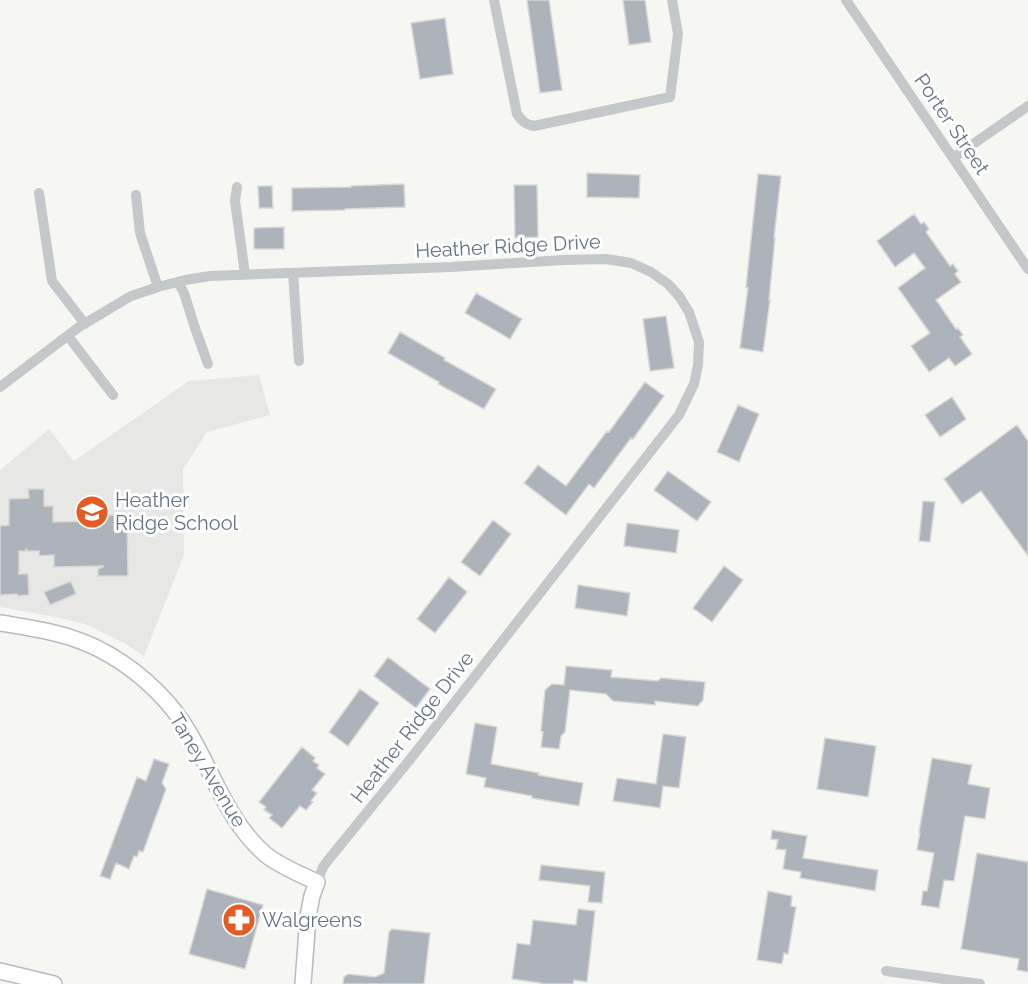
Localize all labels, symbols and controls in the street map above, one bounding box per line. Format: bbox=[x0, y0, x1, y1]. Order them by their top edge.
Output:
street label: Porter Street bbox=[909, 69, 995, 179]
street label: Heather Ridge Drive bbox=[415, 229, 602, 263]
place label: Heather Ridge School bbox=[115, 488, 239, 535]
school or university icon: Heather Ridge School bbox=[74, 494, 110, 530]
street label: Heather Ridge Drive bbox=[345, 646, 479, 808]
street label: Taney Avenue bbox=[164, 708, 252, 832]
pharmacy icon: Walgreens bbox=[221, 902, 257, 938]
place label: Walgreens bbox=[262, 908, 362, 932]

